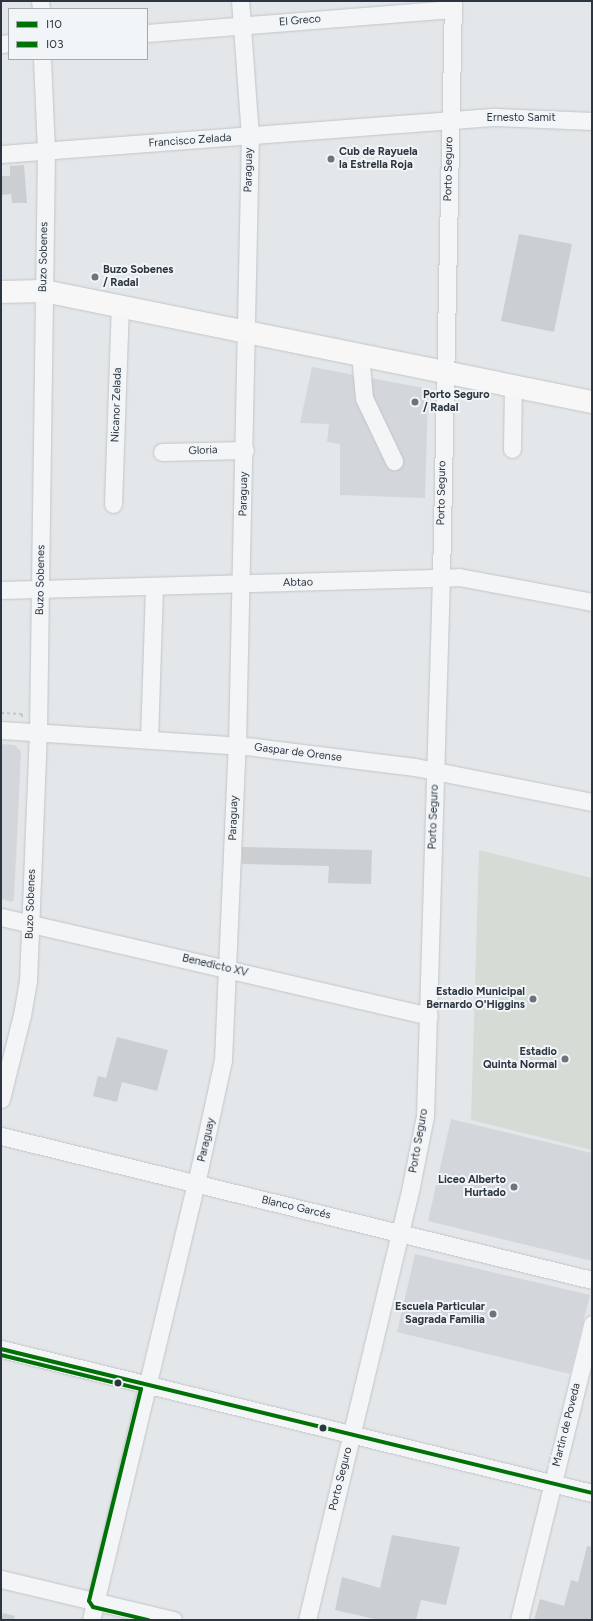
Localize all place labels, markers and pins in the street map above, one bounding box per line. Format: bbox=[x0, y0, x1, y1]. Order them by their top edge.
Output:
place label: Cub de Rayuela la Estrella Roja bbox=[339, 146, 418, 172]
marker: Cub de Rayuela la Estrella Roja bbox=[326, 154, 336, 164]
place label: Buzo Sobenes / Radal bbox=[103, 264, 173, 290]
marker: Buzo Sobenes / Radal bbox=[90, 272, 100, 282]
place label: Porto Seguro / Radal bbox=[423, 389, 490, 415]
marker: Porto Seguro / Radal bbox=[410, 397, 420, 407]
place label: Estadio Municipal Bernardo O'Higgins bbox=[426, 986, 525, 1012]
marker: Estadio Municipal Bernardo O'Higgins bbox=[528, 994, 538, 1004]
place label: Estadio Quinta Normal bbox=[483, 1046, 557, 1072]
marker: Estadio Quinta Normal bbox=[560, 1054, 570, 1064]
place label: Liceo Alberto Hurtado bbox=[438, 1174, 506, 1200]
marker: Liceo Alberto Hurtado bbox=[509, 1182, 519, 1192]
place label: Escuela Particular Sagrada Familia bbox=[395, 1301, 485, 1327]
marker: Escuela Particular Sagrada Familia bbox=[488, 1309, 498, 1319]
unlabelled marker bbox=[113, 1378, 123, 1388]
unlabelled marker bbox=[318, 1423, 328, 1433]

